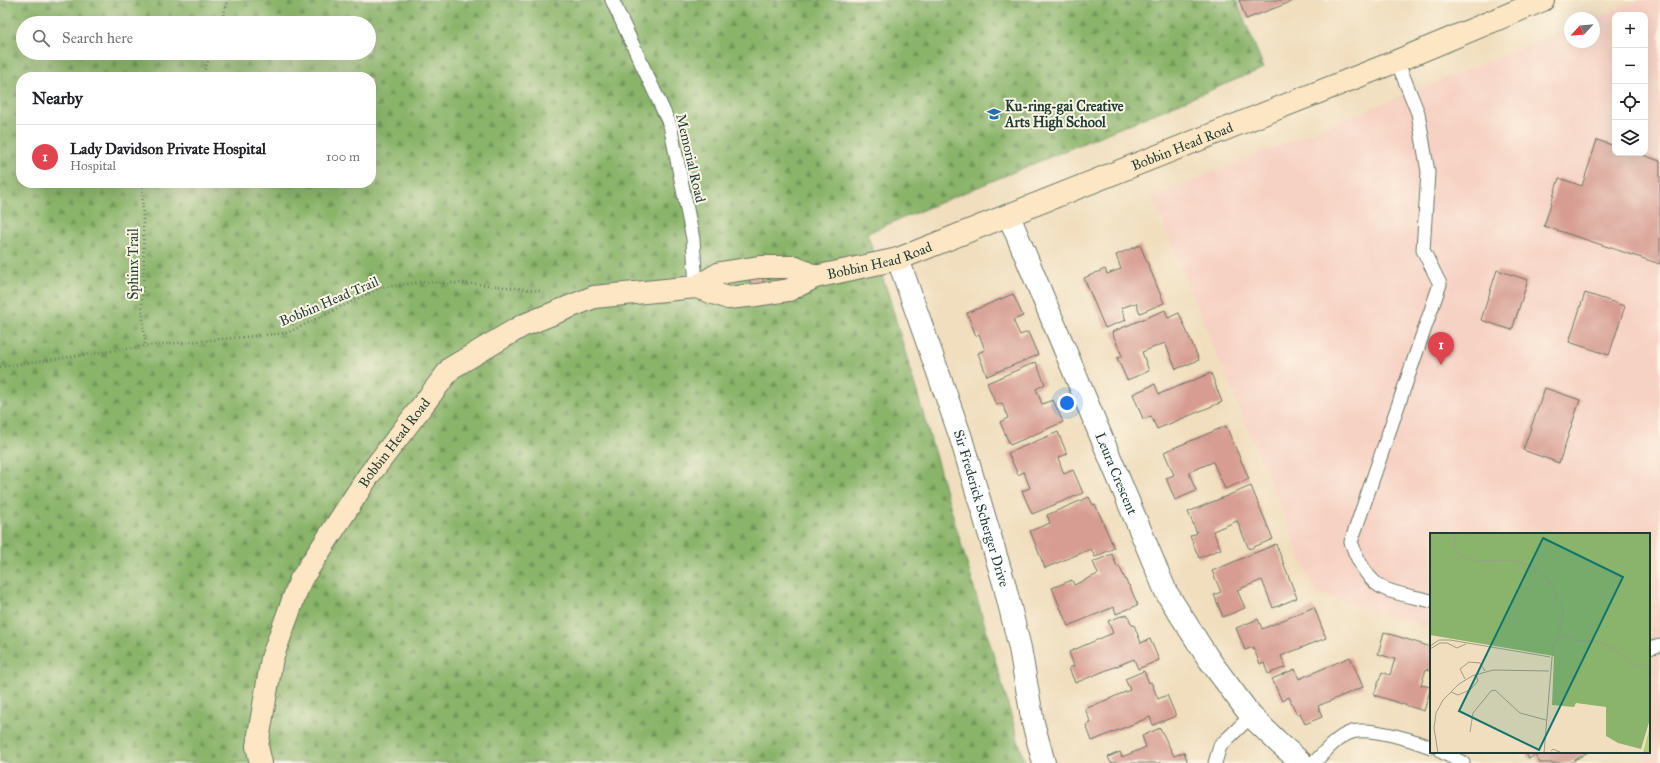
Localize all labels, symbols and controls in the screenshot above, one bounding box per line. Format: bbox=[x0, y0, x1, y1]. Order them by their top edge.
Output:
north arrow bbox=[1564, 12, 1600, 48]
map controls bbox=[1612, 12, 1648, 156]
button: + bbox=[1612, 12, 1648, 48]
search box bbox=[16, 16, 376, 60]
icon: search bbox=[30, 27, 52, 49]
text: Search here bbox=[62, 29, 133, 47]
button: − bbox=[1612, 48, 1648, 84]
button: locate bbox=[1612, 84, 1648, 120]
text: Nearby bbox=[32, 88, 83, 109]
place label: Ku-ring-gai Creative Arts High School bbox=[1004, 98, 1124, 132]
school or university icon: Ku-ring-gai Creative Arts High School bbox=[986, 106, 1002, 122]
street label: Memorial Road bbox=[672, 112, 709, 204]
street label: Bobbin Head Road bbox=[1129, 119, 1236, 175]
button: layers bbox=[1612, 120, 1648, 156]
text: Lady Davidson Private Hospital bbox=[70, 140, 266, 158]
text: 1 bbox=[42, 149, 48, 165]
text: 100 m bbox=[326, 149, 360, 165]
text: Hospital bbox=[70, 158, 116, 174]
street label: Sphinx Trail bbox=[125, 228, 142, 300]
street label: Bobbin Head Road bbox=[826, 238, 934, 283]
street label: Bobbin Head Trail bbox=[277, 273, 382, 330]
pin: 1 bbox=[1428, 332, 1454, 365]
your location bbox=[1057, 393, 1077, 413]
street label: Bobbin Head Road bbox=[355, 395, 434, 491]
street label: Sir Frederick Scherger Drive bbox=[950, 427, 1013, 589]
street label: Leura Crescent bbox=[1091, 430, 1141, 517]
inset map bbox=[1430, 533, 1650, 753]

